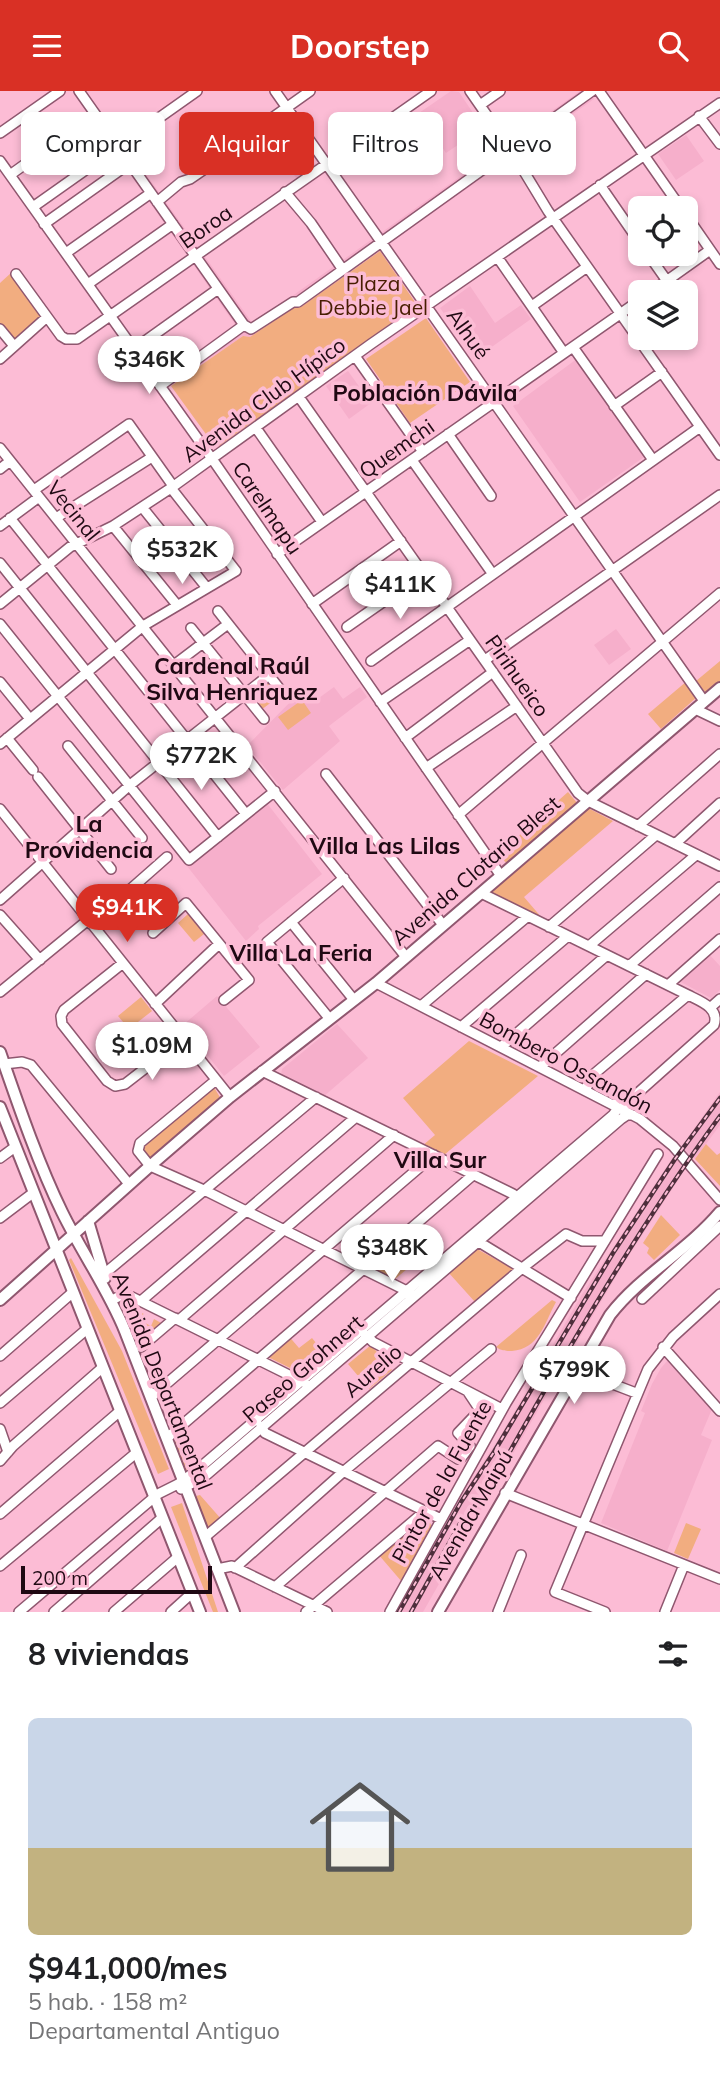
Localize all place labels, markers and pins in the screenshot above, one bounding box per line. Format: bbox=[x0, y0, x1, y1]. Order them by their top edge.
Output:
pin: $346K bbox=[100, 337, 198, 396]
pin: $532K bbox=[133, 526, 231, 586]
pin: $411K bbox=[351, 561, 449, 621]
pin: $772K bbox=[152, 733, 250, 792]
pin: $941K bbox=[78, 885, 176, 944]
pin: $1.09M bbox=[95, 1023, 209, 1082]
pin: $348K bbox=[343, 1225, 441, 1284]
pin: $799K bbox=[525, 1347, 623, 1406]

